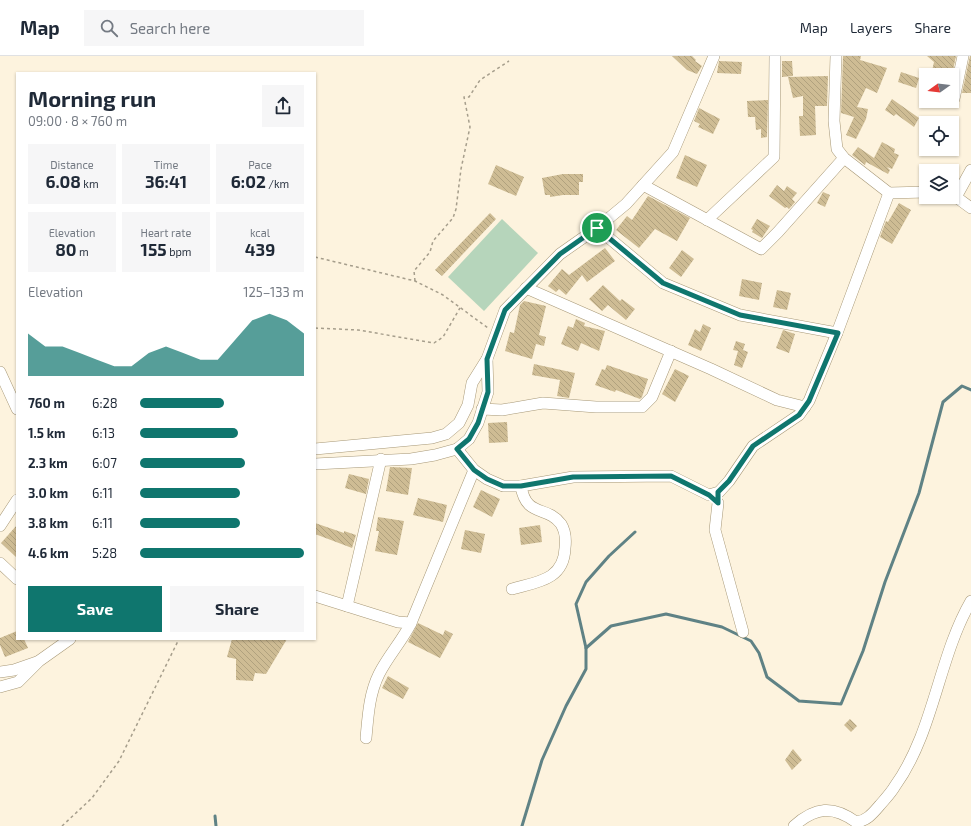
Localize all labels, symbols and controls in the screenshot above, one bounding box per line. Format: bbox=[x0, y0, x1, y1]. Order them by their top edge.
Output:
search box bbox=[84, 10, 364, 46]
text: Map bbox=[20, 16, 60, 39]
icon: search bbox=[98, 17, 120, 39]
text: Search here bbox=[130, 19, 210, 37]
text: Map bbox=[800, 19, 828, 36]
text: Layers bbox=[850, 19, 892, 36]
text: Share bbox=[914, 19, 951, 36]
north arrow bbox=[919, 68, 959, 108]
map controls bbox=[919, 68, 959, 204]
text: Morning run bbox=[28, 85, 156, 111]
button: share bbox=[262, 85, 304, 127]
text: 09:00 · 8 × 760 m bbox=[28, 113, 127, 129]
button: locate bbox=[919, 116, 959, 156]
text: Distance bbox=[50, 158, 94, 171]
text: Time bbox=[154, 158, 178, 171]
text: Pace bbox=[248, 158, 272, 171]
button: layers bbox=[919, 164, 959, 204]
text: 6.08 bbox=[45, 171, 81, 191]
text: 36:41 bbox=[145, 171, 187, 191]
text: 6:02 bbox=[231, 171, 266, 191]
text: km bbox=[81, 177, 99, 190]
text: /km bbox=[266, 177, 289, 190]
pin bbox=[580, 211, 614, 245]
icon: arrive bbox=[586, 217, 608, 239]
text: Elevation bbox=[49, 226, 95, 239]
text: Heart rate bbox=[141, 226, 191, 239]
text: kcal bbox=[250, 226, 270, 239]
text: 80 bbox=[55, 239, 77, 259]
text: 155 bbox=[141, 239, 167, 259]
text: 439 bbox=[245, 239, 275, 259]
text: m bbox=[77, 245, 89, 258]
text: bpm bbox=[167, 245, 191, 258]
text: Elevation bbox=[28, 284, 83, 300]
text: 125–133 m bbox=[243, 284, 304, 300]
text: 760 m bbox=[28, 395, 65, 411]
text: 6:28 bbox=[92, 395, 118, 411]
text: 1.5 km bbox=[28, 425, 66, 441]
text: 6:13 bbox=[92, 425, 115, 441]
text: 2.3 km bbox=[28, 455, 68, 471]
text: 6:07 bbox=[92, 455, 117, 471]
text: 3.0 km bbox=[28, 485, 68, 501]
text: 6:11 bbox=[92, 485, 113, 501]
text: 3.8 km bbox=[28, 515, 68, 531]
text: 6:11 bbox=[92, 515, 113, 531]
text: 4.6 km bbox=[28, 545, 69, 561]
text: 5:28 bbox=[92, 545, 117, 561]
button: Save bbox=[28, 586, 162, 632]
button: Share bbox=[170, 586, 304, 632]

